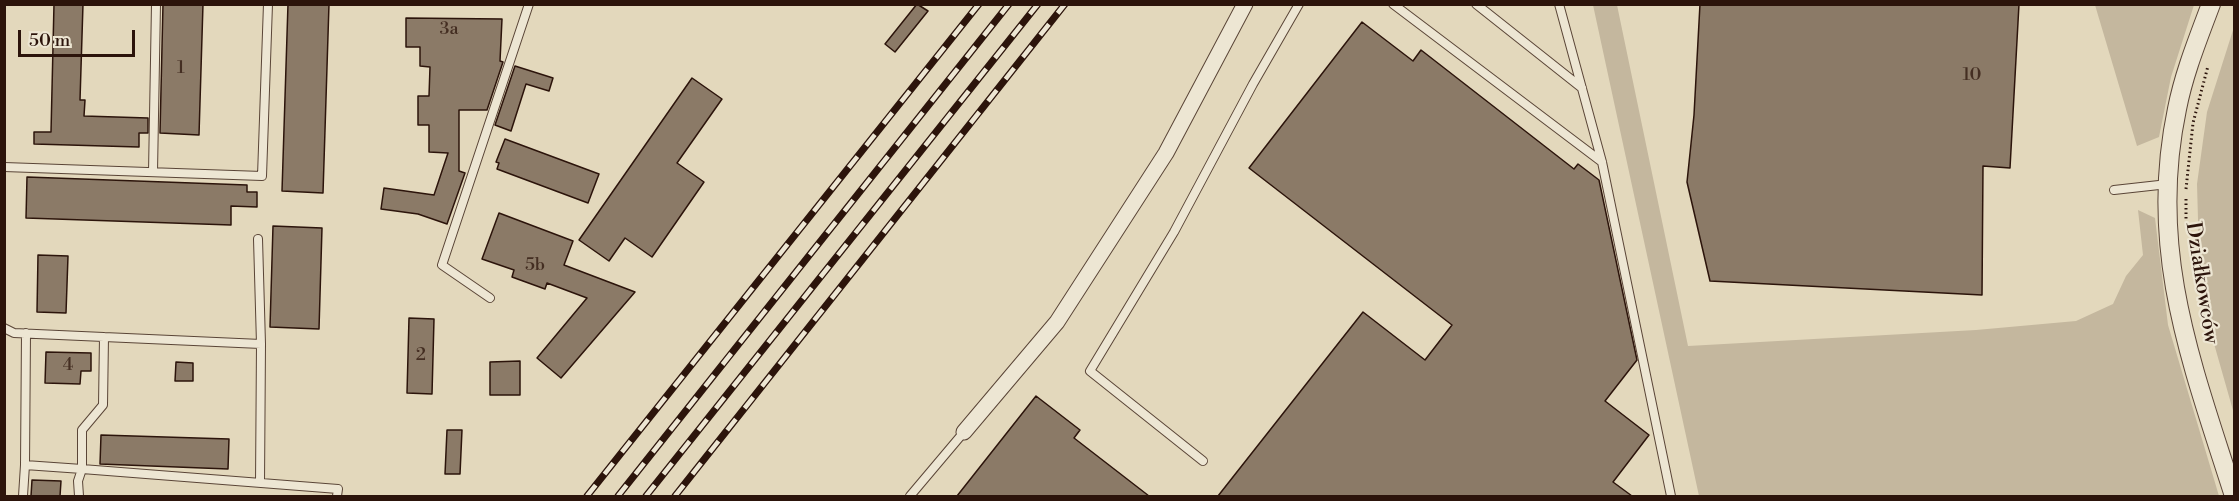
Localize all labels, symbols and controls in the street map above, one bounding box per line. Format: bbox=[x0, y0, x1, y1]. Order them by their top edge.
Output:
scale bar bbox=[21, 18, 138, 56]
house number: 3a bbox=[439, 19, 459, 41]
text: 50 m bbox=[29, 29, 70, 52]
house number: 1 bbox=[177, 58, 185, 80]
house number: 10 bbox=[1962, 65, 1982, 87]
street label: Działkowców bbox=[2179, 220, 2223, 346]
house number: 5b bbox=[525, 255, 545, 277]
house number: 2 bbox=[416, 345, 426, 367]
house number: 4 bbox=[63, 355, 73, 377]

